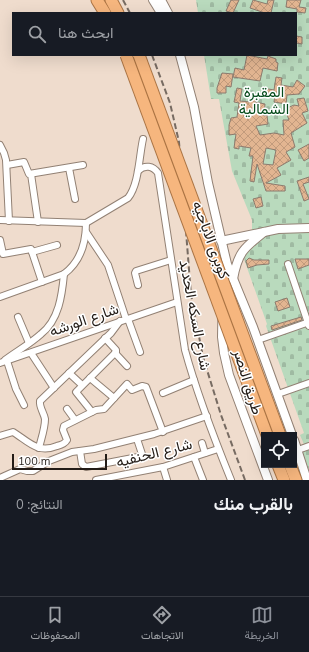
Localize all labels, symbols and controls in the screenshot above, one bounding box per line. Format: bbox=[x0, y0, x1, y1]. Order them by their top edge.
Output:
search box bbox=[12, 12, 297, 56]
icon: search bbox=[26, 23, 48, 45]
text: ابحث هنا bbox=[58, 23, 113, 42]
park label: المقبرة الشمالية bbox=[239, 82, 289, 118]
street label: كوبرى الاباجيه bbox=[188, 198, 234, 282]
street label: شارع السكه الحديد bbox=[173, 258, 216, 373]
street label: شارع الورشه bbox=[47, 299, 122, 342]
street label: طريق النصر bbox=[228, 346, 267, 417]
map controls bbox=[261, 432, 297, 468]
button: locate bbox=[261, 432, 297, 468]
street label: شارع الحنفيه bbox=[114, 434, 195, 473]
scale bar bbox=[12, 452, 107, 471]
text: 100 m bbox=[18, 454, 50, 468]
text: بالقرب منك bbox=[214, 493, 293, 514]
text: النتائج: 0 bbox=[16, 496, 63, 512]
tab: المحفوظات bbox=[30, 604, 80, 645]
tab: الاتجاهات bbox=[141, 604, 184, 645]
tab: الخريطة bbox=[245, 604, 279, 645]

